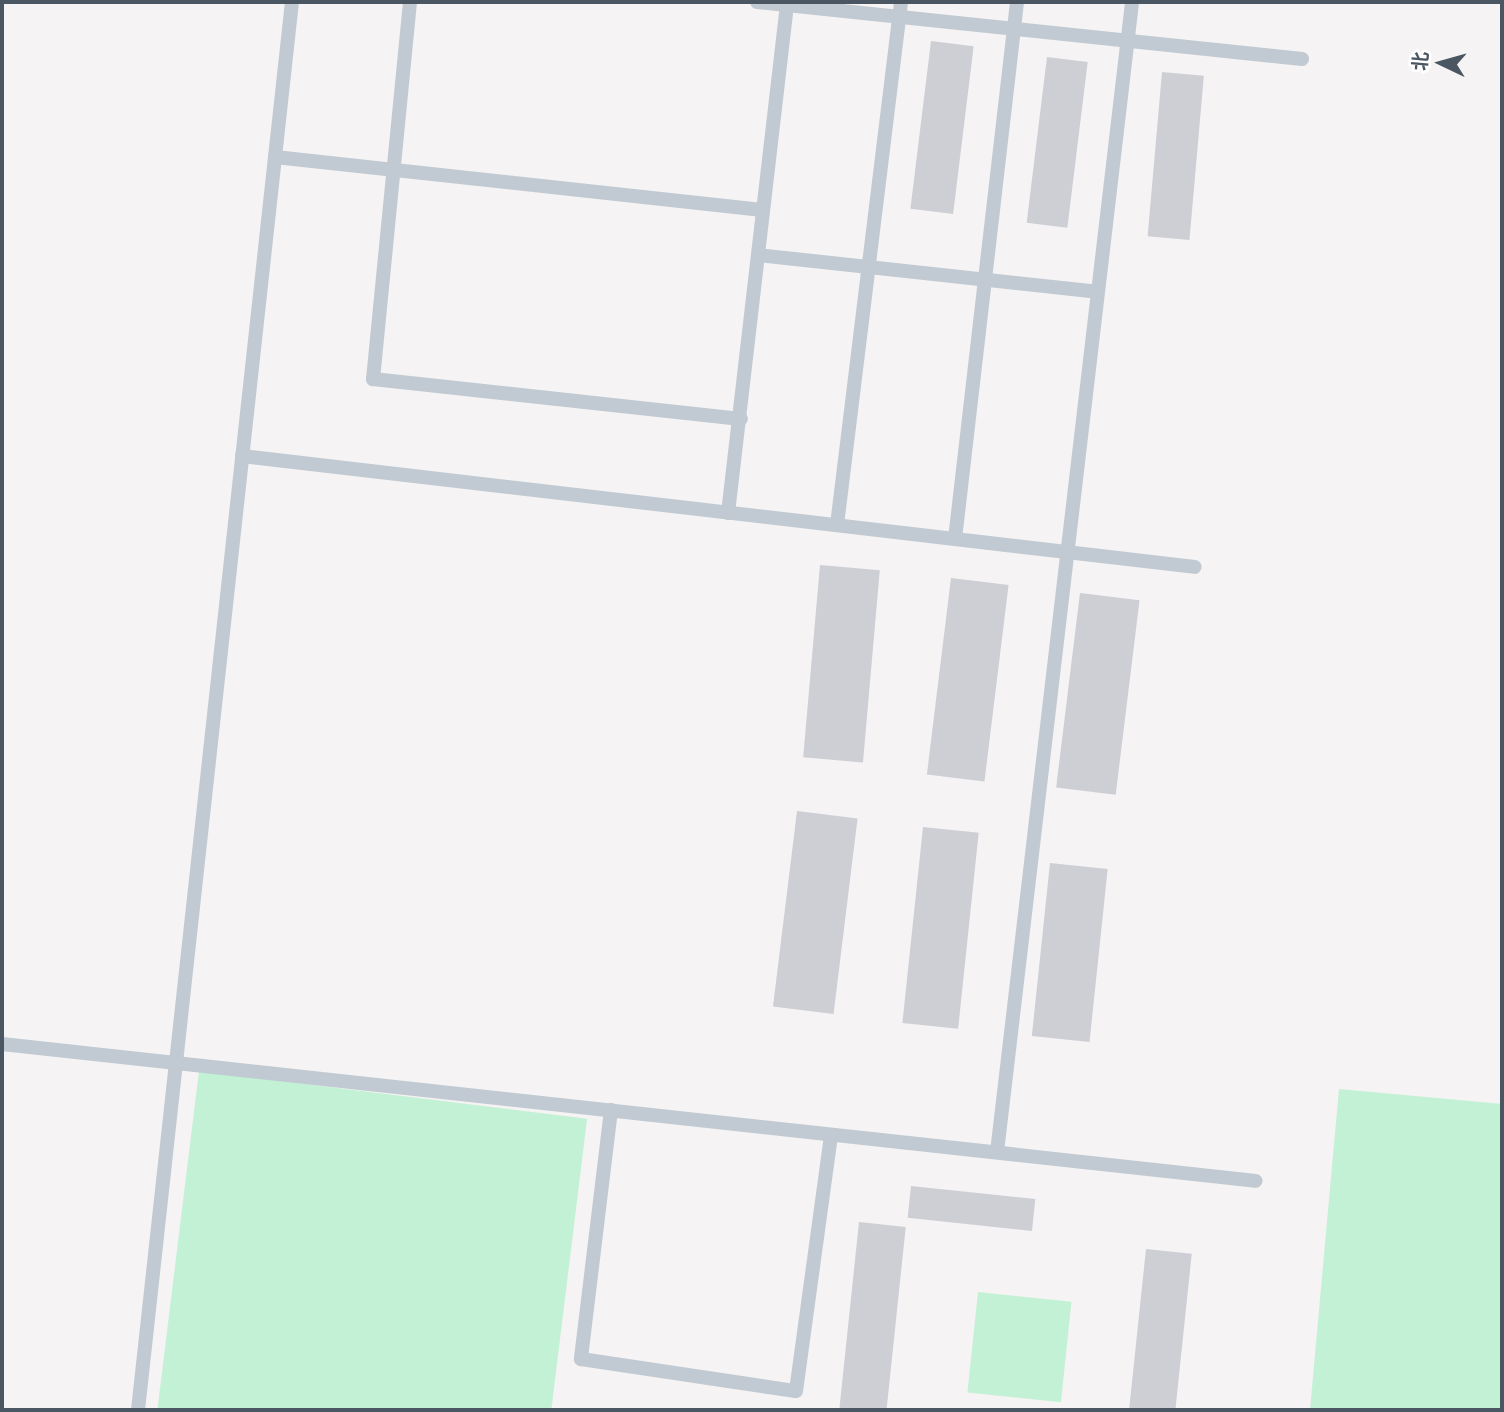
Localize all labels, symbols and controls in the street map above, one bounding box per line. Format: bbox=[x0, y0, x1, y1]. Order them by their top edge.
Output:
north arrow bbox=[1406, 28, 1476, 98]
text: 北 bbox=[1407, 51, 1432, 72]

